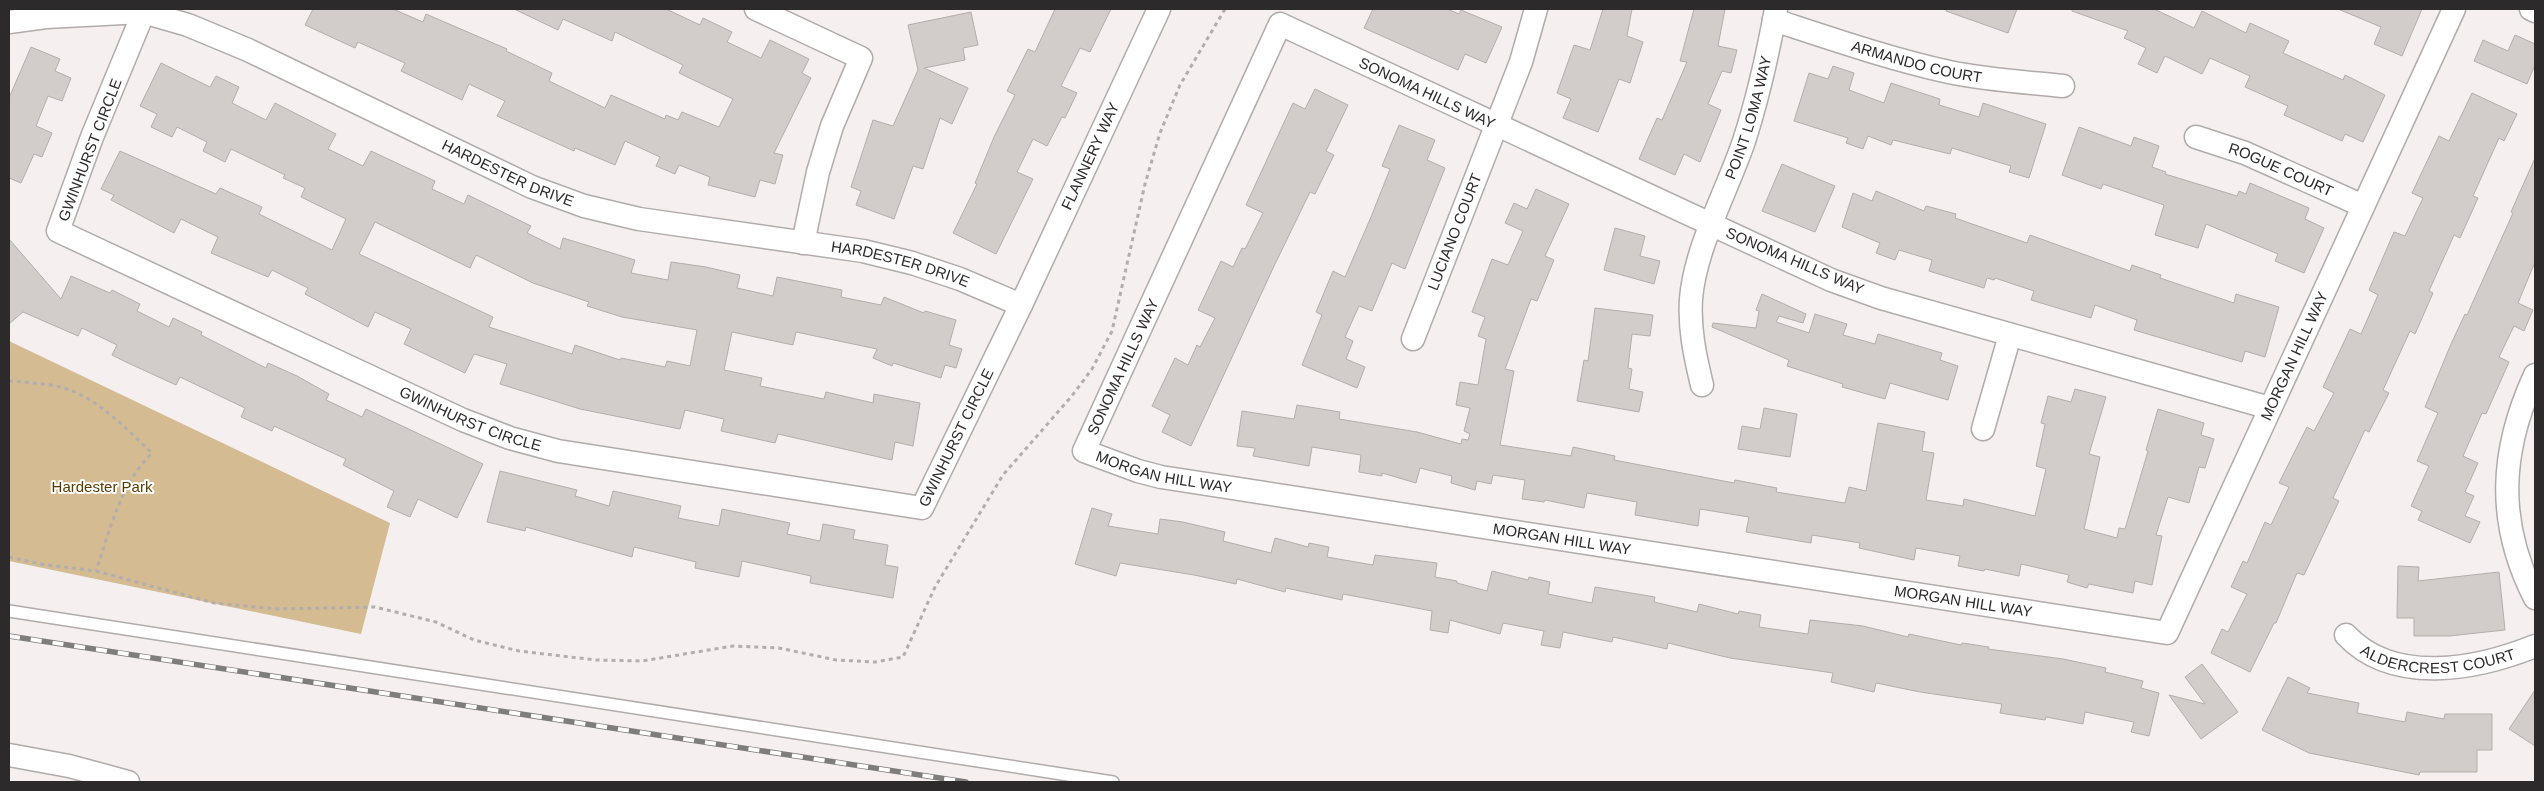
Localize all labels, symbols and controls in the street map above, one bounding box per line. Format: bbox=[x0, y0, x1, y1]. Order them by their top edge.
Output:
street label: ARMANDO COURT bbox=[1850, 37, 1983, 86]
street label: SONOMA HILLS WAY bbox=[1356, 53, 1498, 132]
street label: POINT LOMA WAY bbox=[1721, 54, 1774, 182]
street label: GWINHURST CIRCLE bbox=[54, 76, 125, 224]
street label: FLANNERY WAY bbox=[1058, 100, 1122, 212]
street label: HARDESTER DRIVE bbox=[439, 136, 576, 210]
street label: ROGUE COURT bbox=[2227, 139, 2336, 199]
street label: LUCIANO COURT bbox=[1424, 171, 1485, 293]
street label: SONOMA HILLS WAY bbox=[1724, 224, 1867, 297]
street label: HARDESTER DRIVE bbox=[830, 238, 972, 290]
street label: MORGAN HILL WAY bbox=[2257, 289, 2331, 423]
street label: SONOMA HILLS WAY bbox=[1083, 296, 1162, 438]
street label: GWINHURST CIRCLE bbox=[915, 366, 997, 509]
street label: GWINHURST CIRCLE bbox=[397, 383, 543, 454]
street label: MORGAN HILL WAY bbox=[1094, 447, 1233, 496]
park label: Hardester Park bbox=[52, 478, 153, 495]
street label: MORGAN HILL WAY bbox=[1492, 520, 1632, 558]
street label: MORGAN HILL WAY bbox=[1893, 582, 2034, 620]
street label: ALDERCREST COURT bbox=[2358, 641, 2517, 676]

